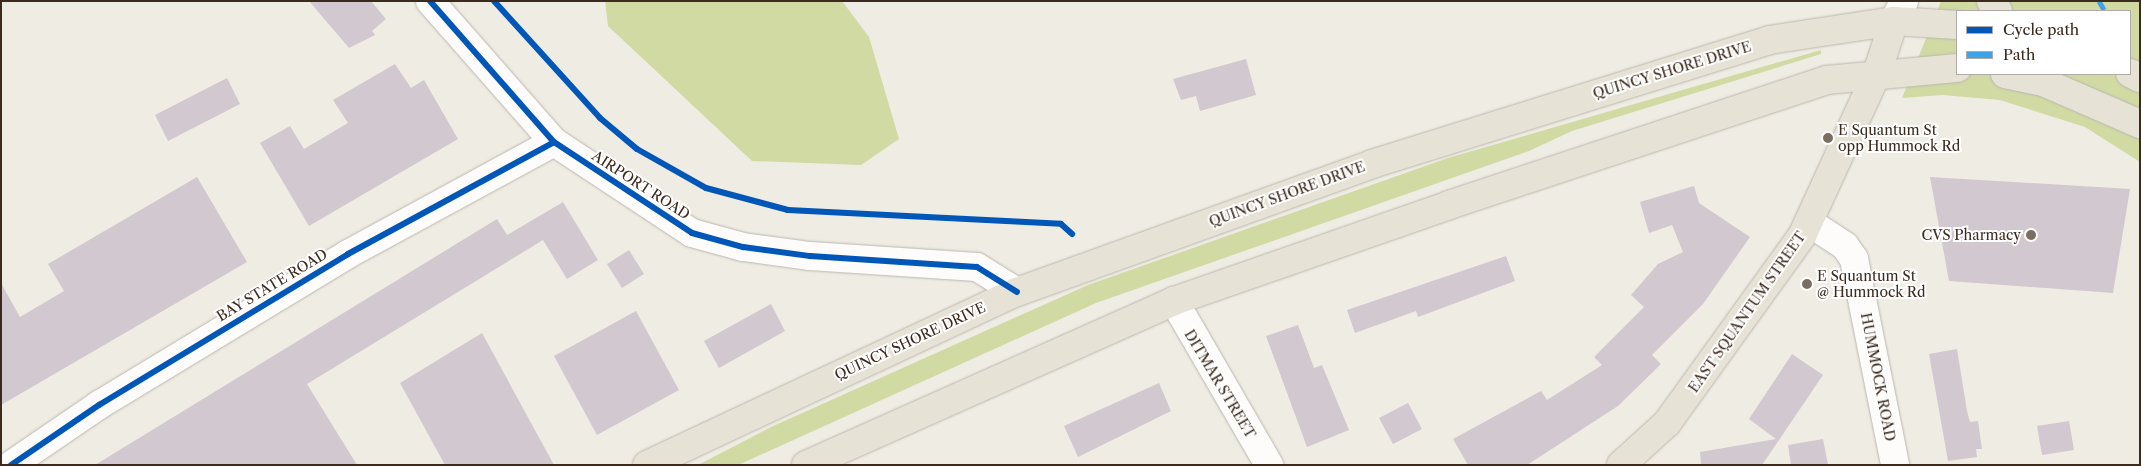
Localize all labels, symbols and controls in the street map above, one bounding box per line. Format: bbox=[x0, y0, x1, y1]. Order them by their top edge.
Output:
legend bbox=[1956, 10, 2131, 75]
text: Cycle path bbox=[2003, 20, 2079, 39]
street label: QUINCY SHORE DRIVE bbox=[1591, 38, 1753, 102]
text: Path bbox=[2003, 45, 2035, 64]
place label: E Squantum St opp Hummock Rd bbox=[1838, 122, 1961, 154]
marker: E Squantum St opp Hummock Rd bbox=[1822, 132, 1834, 144]
street label: AIRPORT ROAD bbox=[589, 147, 693, 223]
street label: QUINCY SHORE DRIVE bbox=[1206, 158, 1368, 230]
place label: CVS Pharmacy bbox=[1922, 227, 2021, 243]
street label: EAST SQUANTUM STREET bbox=[1685, 228, 1809, 396]
marker: CVS Pharmacy bbox=[2025, 229, 2037, 241]
street label: BAY STATE ROAD bbox=[213, 245, 331, 325]
place label: E Squantum St @ Hummock Rd bbox=[1817, 268, 1926, 300]
marker: E Squantum St @ Hummock Rd bbox=[1801, 278, 1813, 290]
street label: QUINCY SHORE DRIVE bbox=[832, 298, 988, 384]
street label: HUMMOCK ROAD bbox=[1857, 311, 1899, 443]
street label: DITMAR STREET bbox=[1181, 326, 1259, 442]

